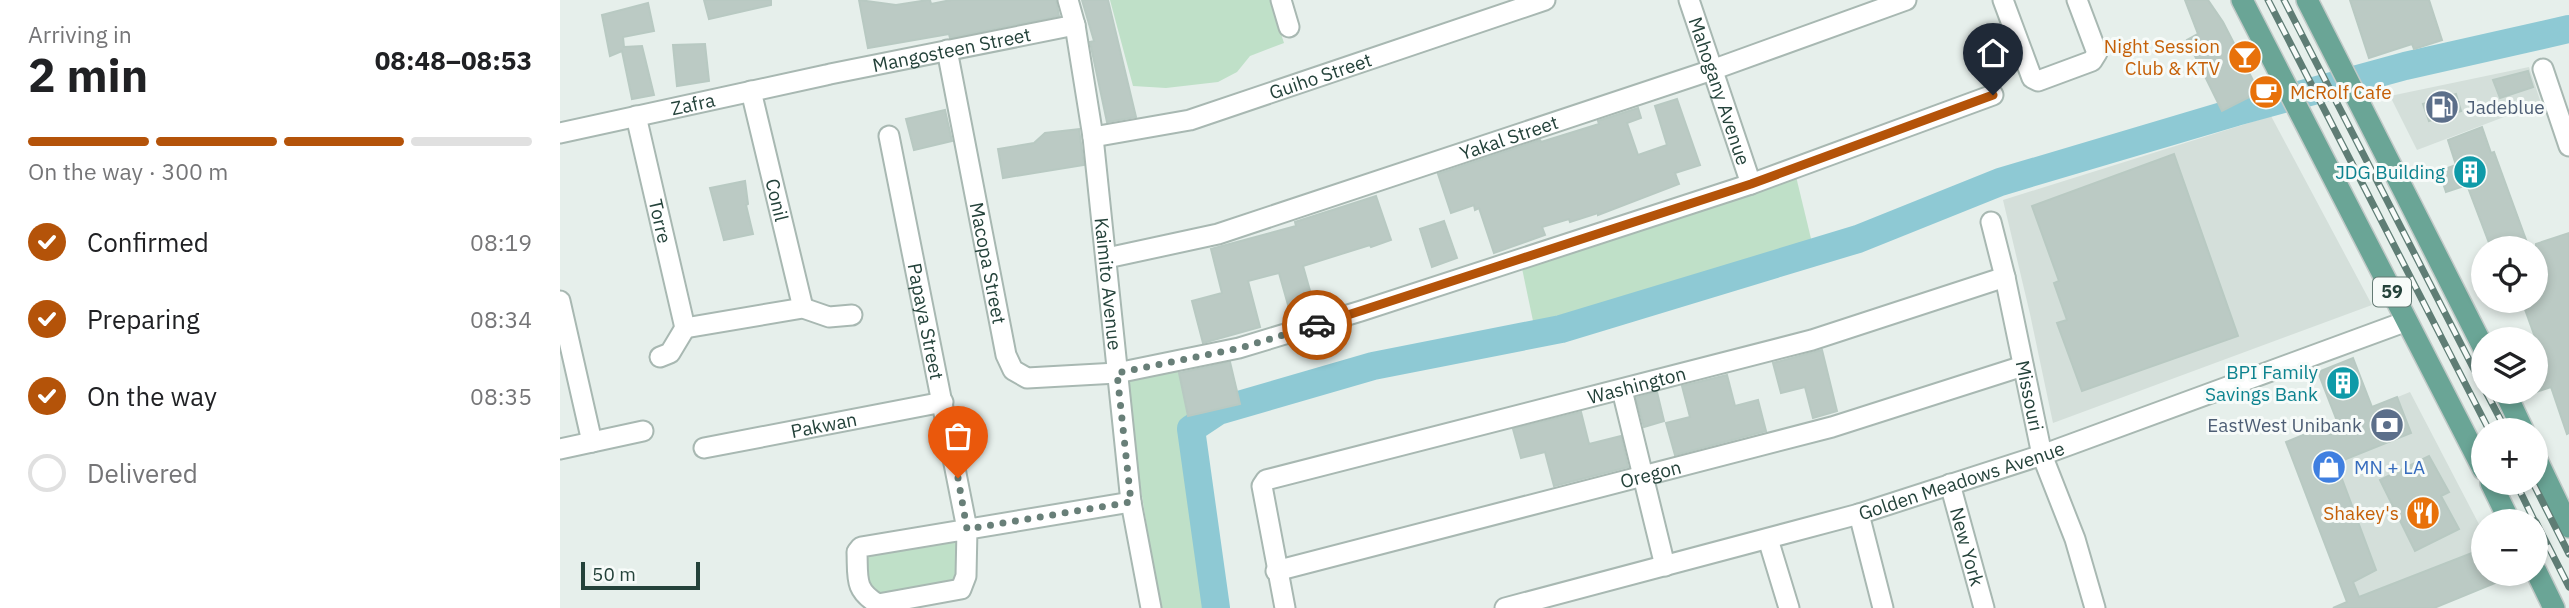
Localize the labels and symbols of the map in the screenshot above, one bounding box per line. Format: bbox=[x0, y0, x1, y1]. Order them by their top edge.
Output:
street label: Mahogany Avenue bbox=[1683, 14, 1756, 168]
street label: Mangosteen Street bbox=[870, 22, 1033, 77]
pin bbox=[1963, 23, 2023, 95]
place label: Night Session Club & KTV bbox=[2104, 34, 2220, 80]
bar icon: Night Session Club & KTV bbox=[2226, 38, 2264, 76]
street label: Guiho Street bbox=[1266, 47, 1375, 104]
cafe icon: McRolf Cafe bbox=[2247, 73, 2285, 111]
place label: McRolf Cafe bbox=[2290, 80, 2392, 104]
street label: Zafra bbox=[669, 88, 717, 120]
fuel station icon: Jadeblue bbox=[2423, 88, 2461, 126]
place label: Jadeblue bbox=[2466, 95, 2545, 119]
street label: Yakal Street bbox=[1456, 110, 1561, 165]
building icon: JDG Building bbox=[2451, 153, 2489, 191]
place label: JDG Building bbox=[2335, 160, 2445, 184]
street label: Conil bbox=[760, 176, 794, 224]
street label: Torre bbox=[644, 197, 677, 246]
street label: Macopa Street bbox=[965, 200, 1012, 326]
street label: Kaimito Avenue bbox=[1089, 216, 1127, 351]
street label: Papaya Street bbox=[902, 261, 949, 382]
road number: 59 bbox=[2373, 278, 2411, 306]
courier bbox=[1282, 290, 1352, 360]
street label: Missouri bbox=[2011, 358, 2049, 433]
place label: BPI Family Savings Bank bbox=[2205, 360, 2319, 406]
street label: Washington bbox=[1585, 361, 1688, 409]
building icon: BPI Family Savings Bank bbox=[2324, 364, 2362, 402]
pin bbox=[928, 406, 988, 478]
bank icon: EastWest Unibank bbox=[2368, 406, 2406, 444]
street label: Pakwan bbox=[789, 407, 859, 443]
place label: EastWest Unibank bbox=[2207, 413, 2362, 437]
street label: Golden Meadows Avenue bbox=[1855, 436, 2068, 525]
shop icon: MN + LA bbox=[2310, 448, 2348, 486]
street label: Oregon bbox=[1618, 455, 1684, 493]
place label: MN + LA bbox=[2354, 455, 2425, 479]
restaurant icon: Shakey's bbox=[2404, 494, 2442, 532]
place label: Shakey's bbox=[2323, 501, 2399, 525]
street label: New York bbox=[1945, 505, 1989, 589]
scale bar bbox=[581, 559, 700, 591]

